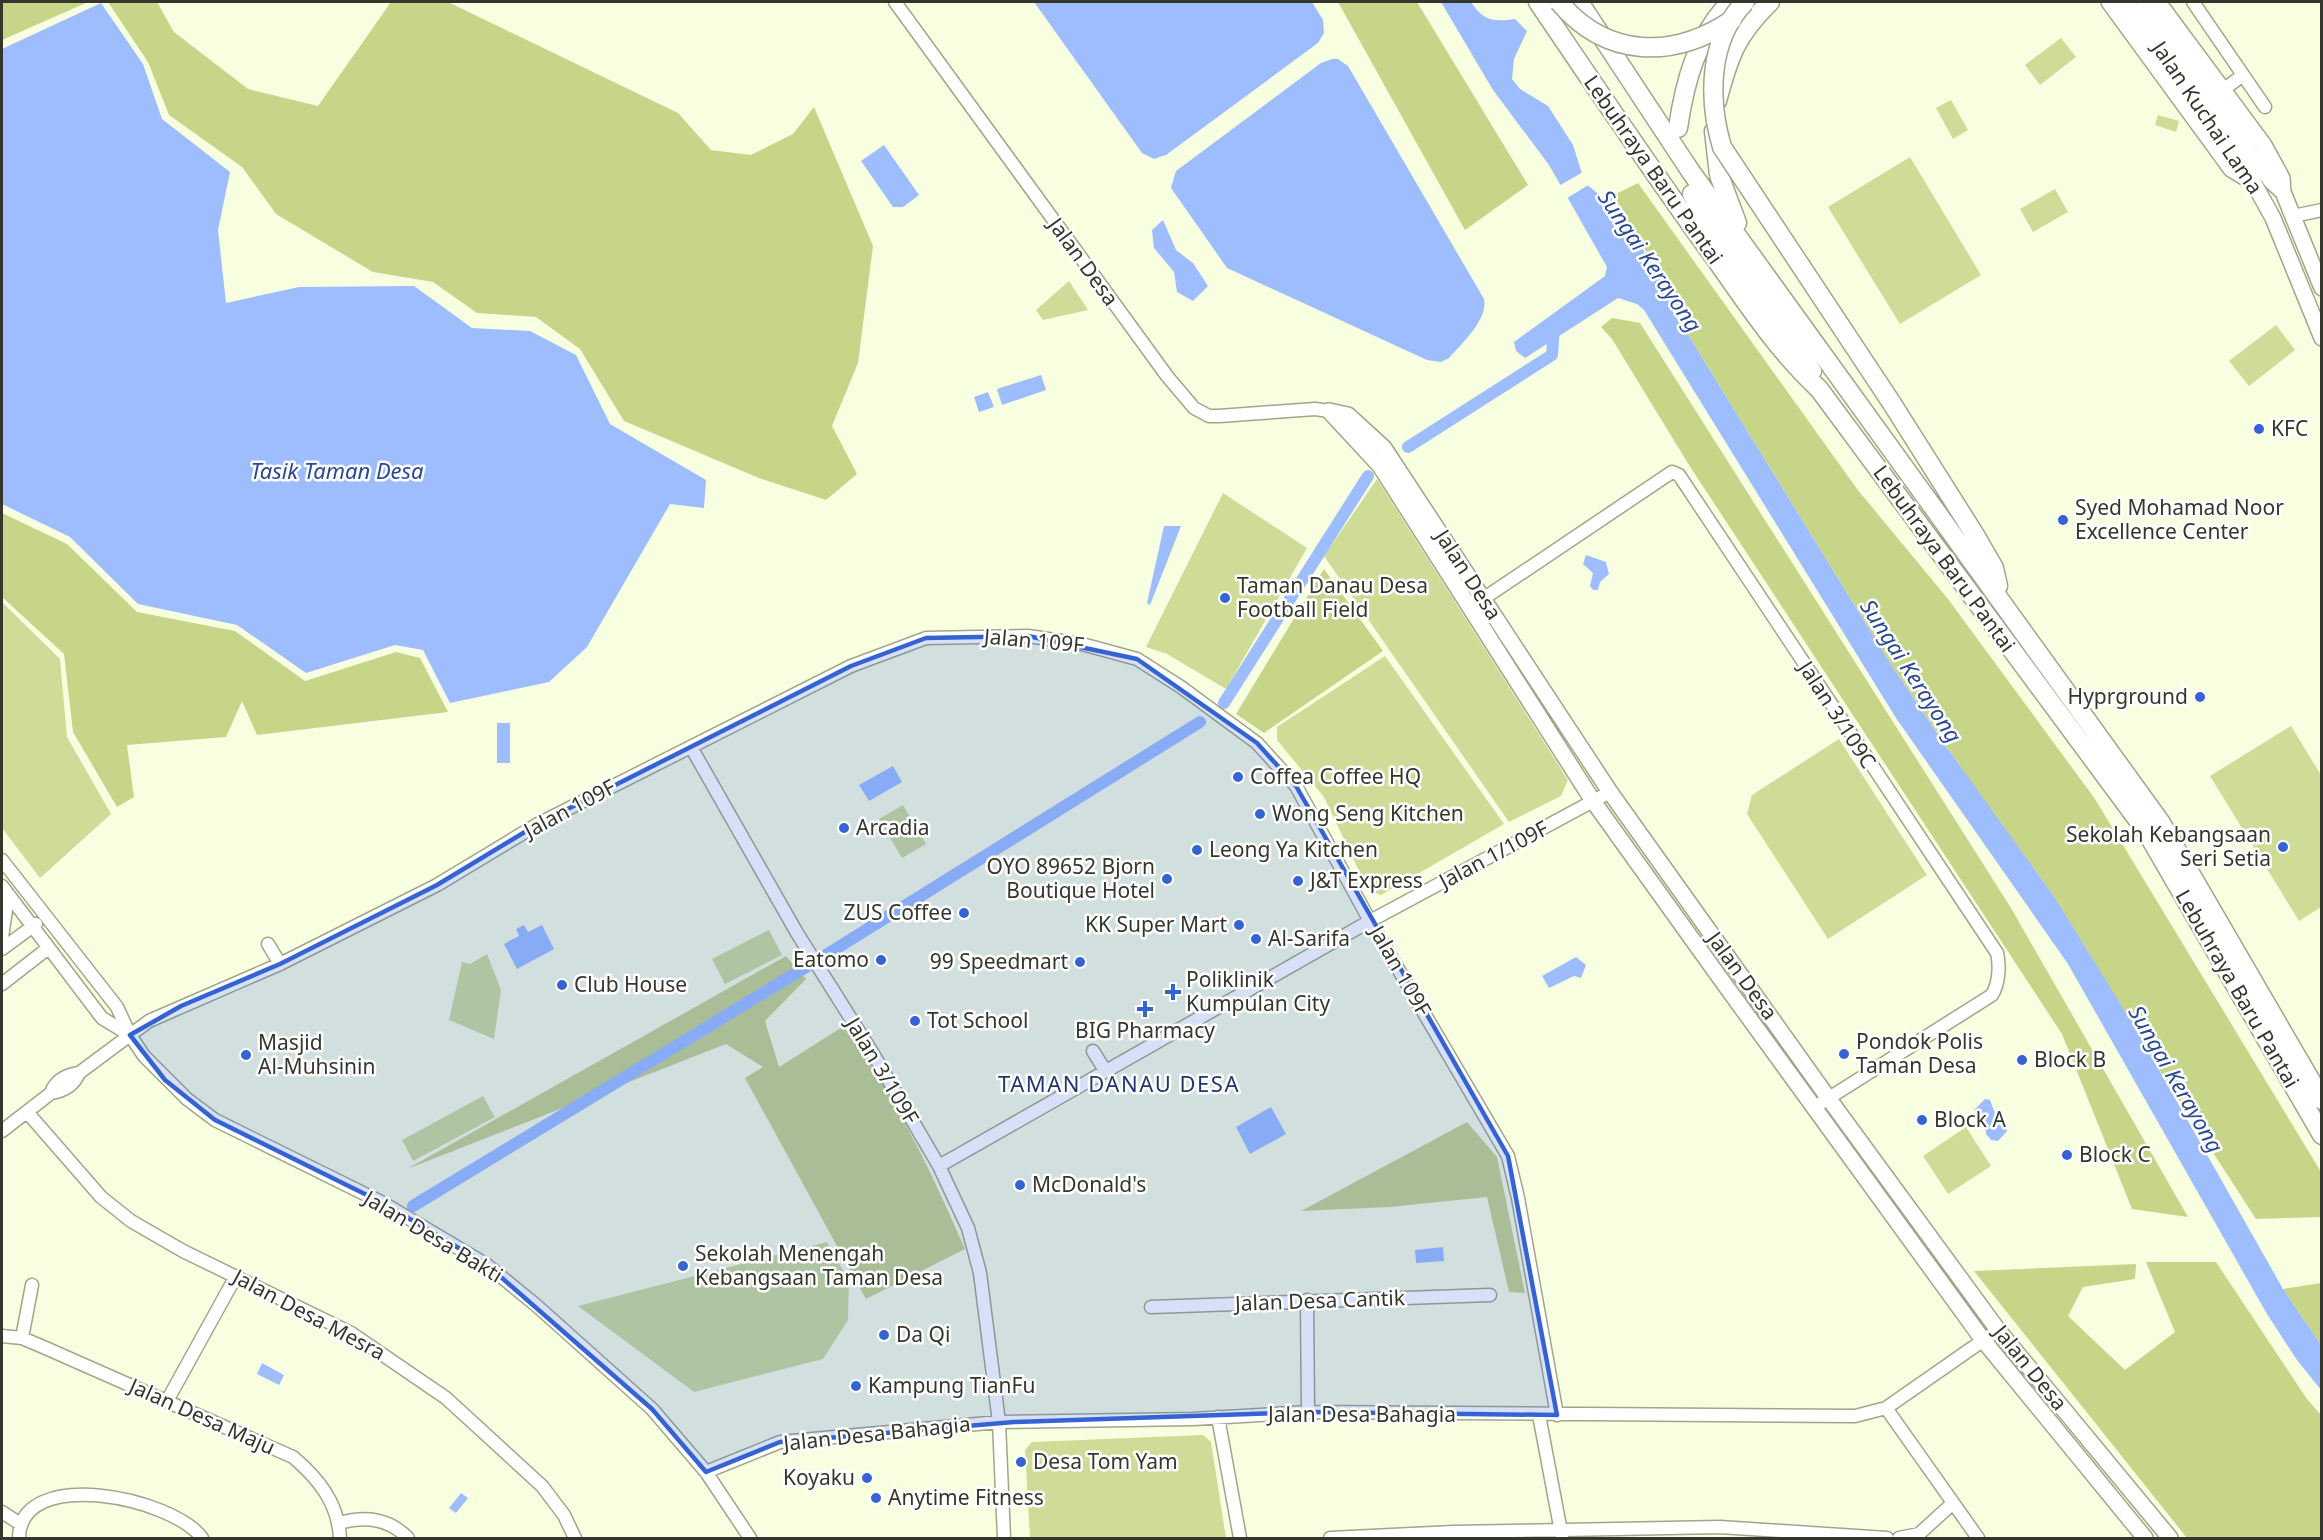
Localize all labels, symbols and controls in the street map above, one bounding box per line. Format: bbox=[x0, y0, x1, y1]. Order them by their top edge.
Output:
street label: Jalan Kuchai Lama bbox=[2145, 34, 2269, 199]
street label: Lebuhraya Baru Pantai bbox=[1578, 69, 1730, 269]
water label: Sungai Kerayong bbox=[1592, 183, 1710, 338]
street label: Jalan Desa bbox=[1041, 210, 1125, 311]
place label: KFC bbox=[2271, 414, 2308, 442]
marker: KFC bbox=[2252, 422, 2266, 436]
water label: Tasik Taman Desa bbox=[250, 455, 424, 485]
street label: Lebuhraya Baru Pantai bbox=[1868, 459, 2022, 657]
place label: Syed Mohamad Noor Excellence Center bbox=[2075, 493, 2284, 545]
marker: Syed Mohamad Noor Excellence Center bbox=[2056, 513, 2070, 527]
street label: Jalan Desa bbox=[1428, 522, 1508, 625]
place label: Taman Danau Desa Football Field bbox=[1237, 571, 1428, 623]
marker: Taman Danau Desa Football Field bbox=[1218, 591, 1232, 605]
water label: Sungai Kerayong bbox=[1854, 593, 1970, 748]
street label: Jalan 109F bbox=[981, 622, 1085, 658]
street label: Jalan 3/109C bbox=[1792, 654, 1883, 773]
place label: Hyprground bbox=[2068, 682, 2188, 710]
marker: Hyprground bbox=[2193, 690, 2207, 704]
place label: Coffea Coffee HQ bbox=[1250, 762, 1421, 790]
marker: Coffea Coffee HQ bbox=[1231, 770, 1245, 784]
street label: Jalan 109F bbox=[517, 772, 620, 845]
place label: Wong Seng Kitchen bbox=[1272, 799, 1464, 827]
marker: Wong Seng Kitchen bbox=[1253, 807, 1267, 821]
place label: Arcadia bbox=[856, 813, 930, 841]
street label: Jalan 1/109F bbox=[1432, 814, 1553, 896]
place label: Sekolah Kebangsaan Seri Setia bbox=[2066, 820, 2271, 872]
marker: Arcadia bbox=[837, 821, 851, 835]
place label: Leong Ya Kitchen bbox=[1209, 835, 1378, 863]
marker: Sekolah Kebangsaan Seri Setia bbox=[2276, 840, 2290, 854]
marker: Leong Ya Kitchen bbox=[1190, 843, 1204, 857]
place label: OYO 89652 Bjorn Boutique Hotel bbox=[987, 852, 1155, 904]
place label: J&T Express bbox=[1308, 866, 1423, 894]
marker: OYO 89652 Bjorn Boutique Hotel bbox=[1160, 872, 1174, 886]
marker: J&T Express bbox=[1291, 874, 1305, 888]
street label: Lebuhraya Baru Pantai bbox=[2170, 884, 2306, 1093]
place label: ZUS Coffee bbox=[844, 898, 952, 926]
marker: ZUS Coffee bbox=[957, 906, 971, 920]
place label: KK Super Mart bbox=[1085, 910, 1227, 938]
marker: KK Super Mart bbox=[1232, 918, 1246, 932]
street label: Jalan 109F bbox=[1363, 918, 1438, 1021]
place label: Al-Sarifa bbox=[1268, 924, 1350, 952]
street label: Jalan Desa bbox=[1700, 924, 1784, 1025]
marker: Al-Sarifa bbox=[1249, 932, 1263, 946]
place label: Eatomo bbox=[793, 945, 869, 973]
place label: 99 Speedmart bbox=[930, 947, 1068, 975]
marker: Eatomo bbox=[874, 953, 888, 967]
marker: 99 Speedmart bbox=[1073, 955, 1087, 969]
place label: Poliklinik Kumpulan City bbox=[1186, 965, 1330, 1017]
place label: Club House bbox=[574, 970, 687, 998]
marker: Club House bbox=[555, 978, 569, 992]
marker: Poliklinik Kumpulan City bbox=[1164, 983, 1182, 1001]
water label: Sungai Kerayong bbox=[2122, 999, 2231, 1158]
marker: BIG Pharmacy bbox=[1138, 1002, 1152, 1016]
place label: Tot School bbox=[927, 1006, 1028, 1034]
street label: Jalan 3/109F bbox=[839, 1010, 926, 1129]
marker: Tot School bbox=[908, 1014, 922, 1028]
place label: BIG Pharmacy bbox=[1075, 1016, 1215, 1044]
place label: Pondok Polis Taman Desa bbox=[1856, 1027, 1983, 1079]
place label: Masjid Al-Muhsinin bbox=[258, 1028, 375, 1080]
place label: Block B bbox=[2034, 1045, 2106, 1073]
marker: Pondok Polis Taman Desa bbox=[1837, 1047, 1851, 1061]
marker: Masjid Al-Muhsinin bbox=[239, 1048, 253, 1062]
marker: Block B bbox=[2015, 1053, 2029, 1067]
district label: TAMAN DANAU DESA bbox=[998, 1068, 1240, 1098]
place label: Block A bbox=[1934, 1105, 2007, 1133]
marker: Block A bbox=[1915, 1113, 1929, 1127]
place label: Block C bbox=[2079, 1140, 2151, 1168]
marker: Block C bbox=[2060, 1148, 2074, 1162]
place label: McDonald's bbox=[1032, 1170, 1146, 1198]
marker: McDonald's bbox=[1013, 1178, 1027, 1192]
street label: Jalan Desa Bakti bbox=[357, 1183, 508, 1289]
place label: Sekolah Menengah Kebangsaan Taman Desa bbox=[695, 1239, 943, 1291]
marker: Sekolah Menengah Kebangsaan Taman Desa bbox=[676, 1259, 690, 1273]
street label: Jalan Desa Mesra bbox=[227, 1261, 390, 1366]
street label: Jalan Desa Cantik bbox=[1233, 1283, 1406, 1317]
street label: Jalan Desa bbox=[1986, 1317, 2074, 1416]
place label: Da Qi bbox=[896, 1320, 950, 1348]
marker: Da Qi bbox=[877, 1328, 891, 1342]
street label: Jalan Desa Maju bbox=[123, 1371, 280, 1461]
place label: Kampung TianFu bbox=[868, 1371, 1035, 1399]
marker: Kampung TianFu bbox=[849, 1379, 863, 1393]
street label: Jalan Desa Bahagia bbox=[1266, 1400, 1456, 1428]
street label: Jalan Desa Bahagia bbox=[780, 1409, 972, 1457]
place label: Desa Tom Yam bbox=[1033, 1447, 1178, 1475]
marker: Desa Tom Yam bbox=[1014, 1455, 1028, 1469]
place label: Koyaku bbox=[783, 1463, 855, 1491]
marker: Koyaku bbox=[860, 1471, 874, 1485]
place label: Anytime Fitness bbox=[888, 1483, 1044, 1511]
marker: Anytime Fitness bbox=[869, 1491, 883, 1505]

